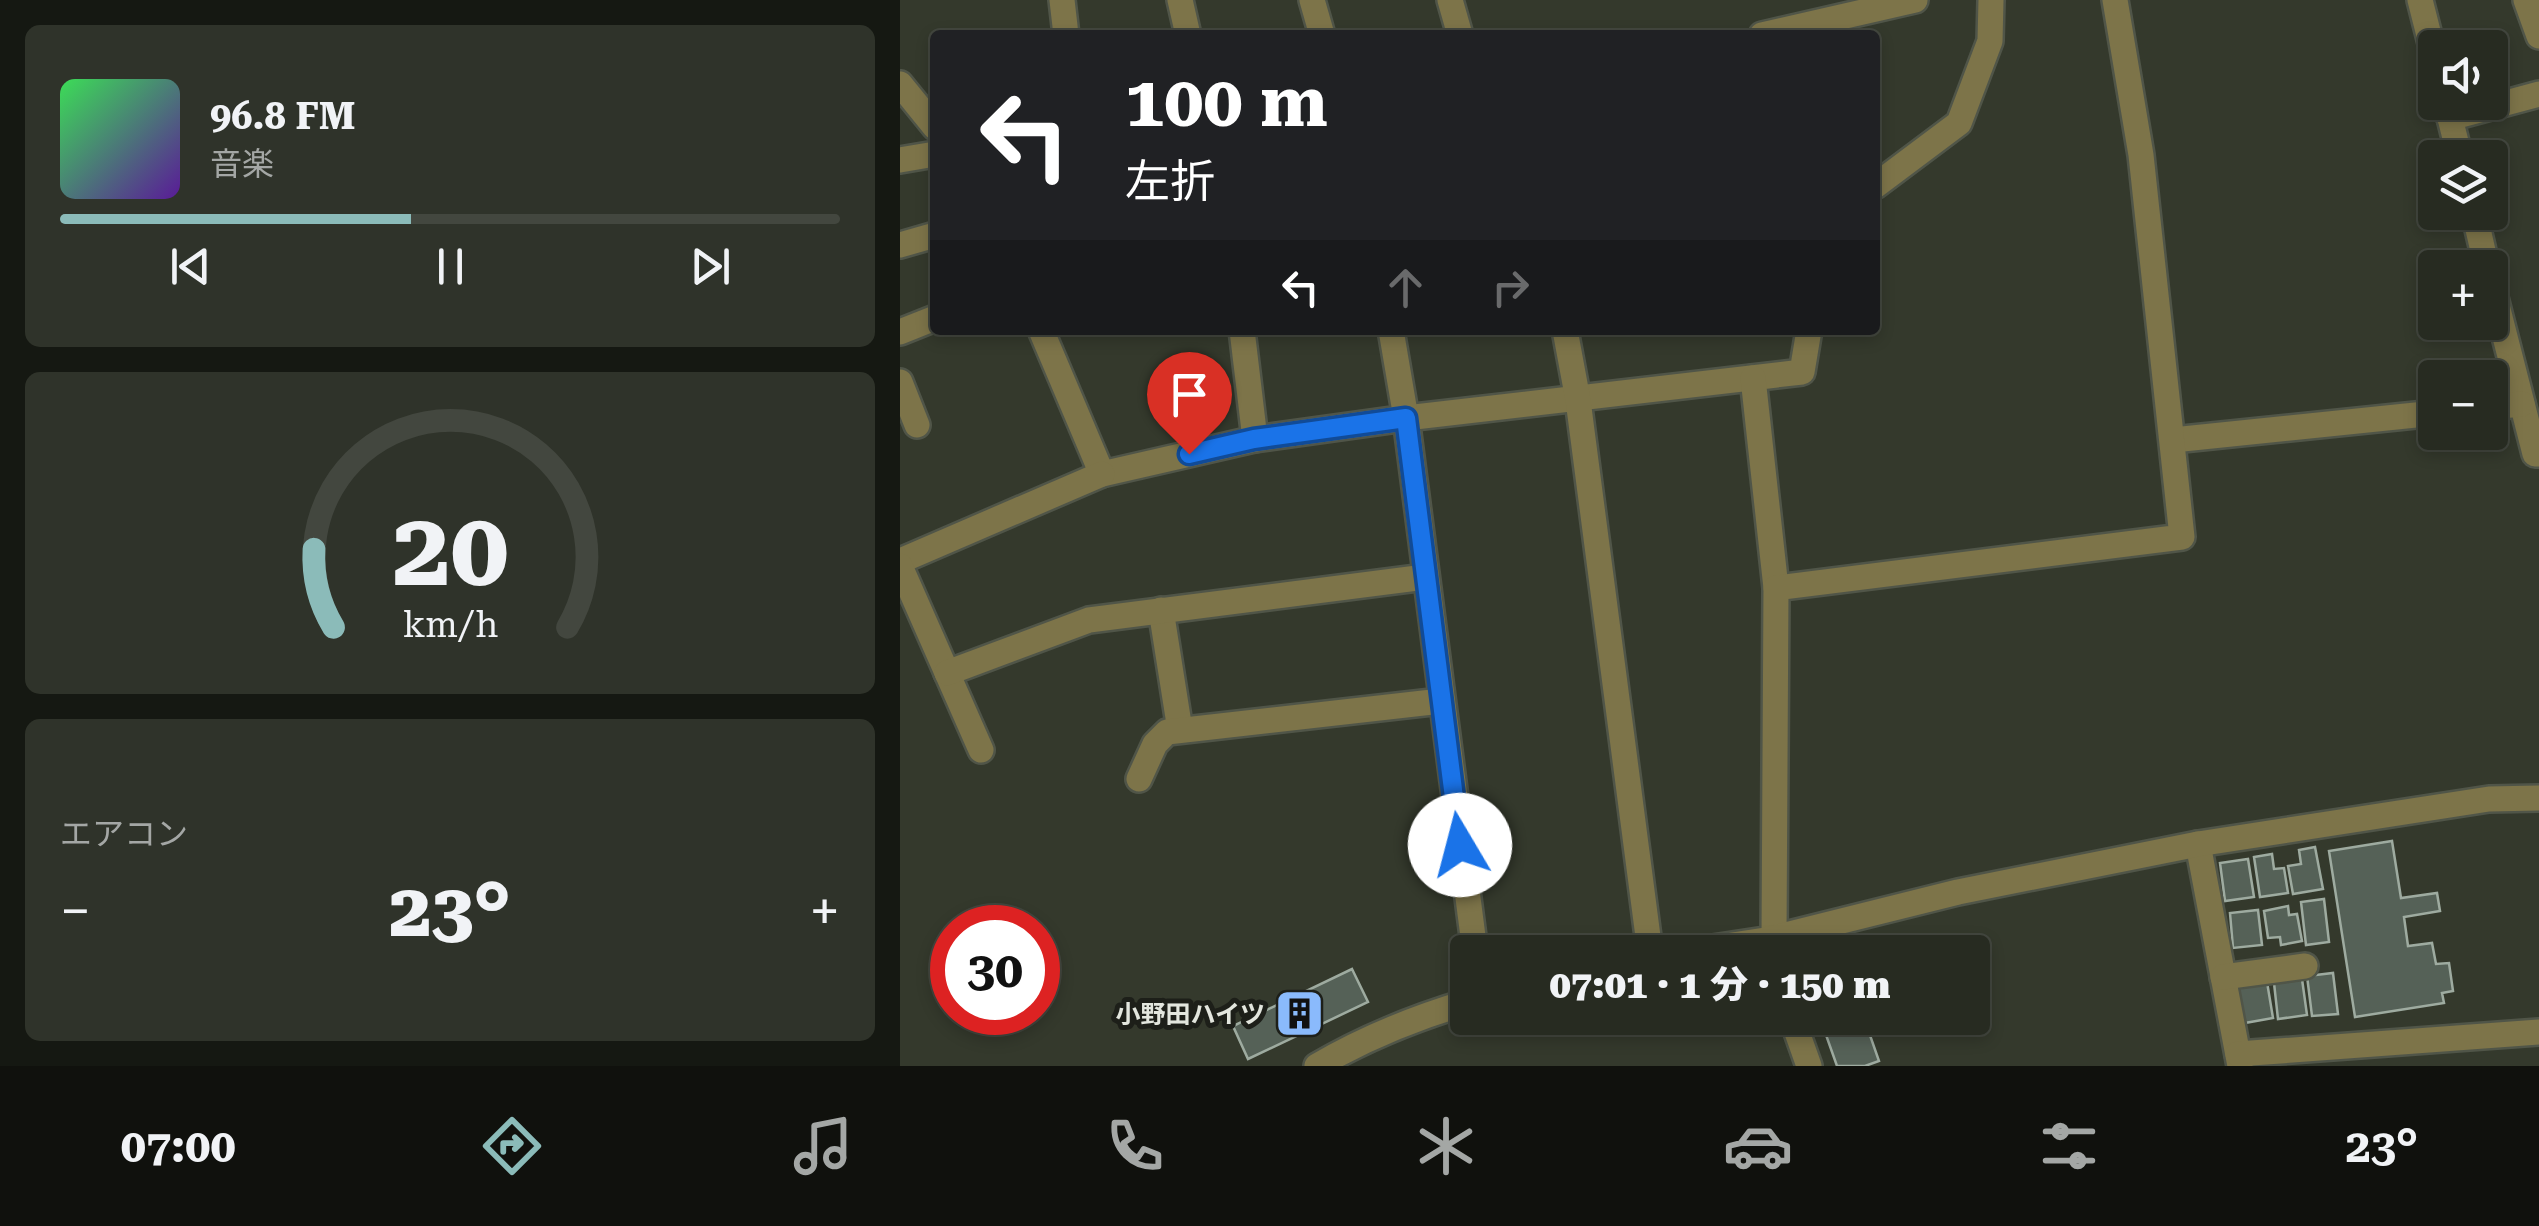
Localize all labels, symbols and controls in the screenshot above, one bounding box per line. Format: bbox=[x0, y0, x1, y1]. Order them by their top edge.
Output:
map controls bbox=[2418, 30, 2508, 450]
button: sound bbox=[2418, 30, 2508, 120]
text: 100 m bbox=[1125, 61, 1328, 143]
icon: left bbox=[960, 70, 1090, 200]
text: 96.8 FM bbox=[210, 94, 356, 138]
button: layers bbox=[2418, 140, 2508, 230]
text: 音楽 bbox=[210, 145, 274, 183]
text: 左折 bbox=[1125, 155, 1215, 208]
icon: previous bbox=[163, 239, 218, 294]
icon: pause bbox=[423, 239, 478, 294]
icon: next bbox=[683, 239, 738, 294]
button: + bbox=[2418, 250, 2508, 340]
icon: left bbox=[1273, 260, 1328, 315]
icon: ahead bbox=[1378, 260, 1433, 315]
icon: right bbox=[1483, 260, 1538, 315]
pin bbox=[1147, 352, 1232, 455]
button: − bbox=[2418, 360, 2508, 450]
icon: arrive bbox=[1162, 367, 1217, 422]
text: 20 bbox=[392, 489, 508, 610]
text: km/h bbox=[402, 604, 498, 646]
position arrow bbox=[1408, 793, 1512, 897]
text: エアコン bbox=[60, 815, 188, 853]
text: 23° bbox=[389, 866, 511, 954]
text: − bbox=[60, 879, 91, 943]
text: + bbox=[809, 879, 840, 943]
speed limit sign: 30 bbox=[930, 905, 1060, 1035]
text: 07:01 · 1 分 · 150 m bbox=[1549, 963, 1891, 1007]
building icon: 小野田ハイツ bbox=[1274, 988, 1326, 1040]
place label: 小野田ハイツ bbox=[1115, 1000, 1265, 1029]
icon: directions bbox=[477, 1111, 547, 1181]
icon: music bbox=[788, 1111, 858, 1181]
icon: phone bbox=[1100, 1111, 1170, 1181]
icon: climate bbox=[1411, 1111, 1481, 1181]
icon: car bbox=[1723, 1111, 1793, 1181]
icon: filters bbox=[2034, 1111, 2104, 1181]
text: 07:00 bbox=[121, 1120, 236, 1173]
text: 23° bbox=[2345, 1120, 2418, 1173]

